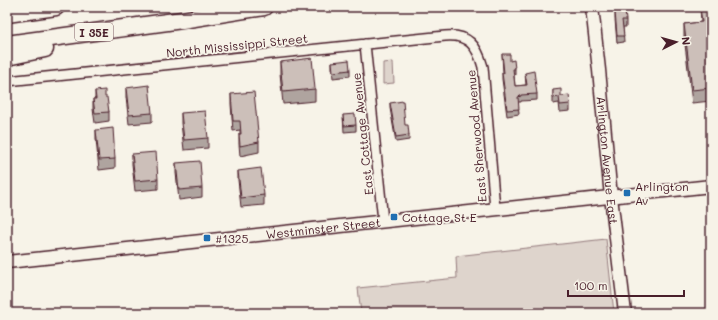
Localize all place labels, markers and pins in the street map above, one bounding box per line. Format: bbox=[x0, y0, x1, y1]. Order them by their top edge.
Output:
place label: Arlington Av bbox=[635, 178, 689, 208]
marker: Arlington Av bbox=[622, 188, 632, 198]
place label: Cottage St E bbox=[402, 209, 477, 225]
marker: Cottage St E bbox=[389, 212, 399, 222]
place label: #1325 bbox=[215, 230, 248, 246]
marker: #1325 bbox=[202, 233, 212, 243]

